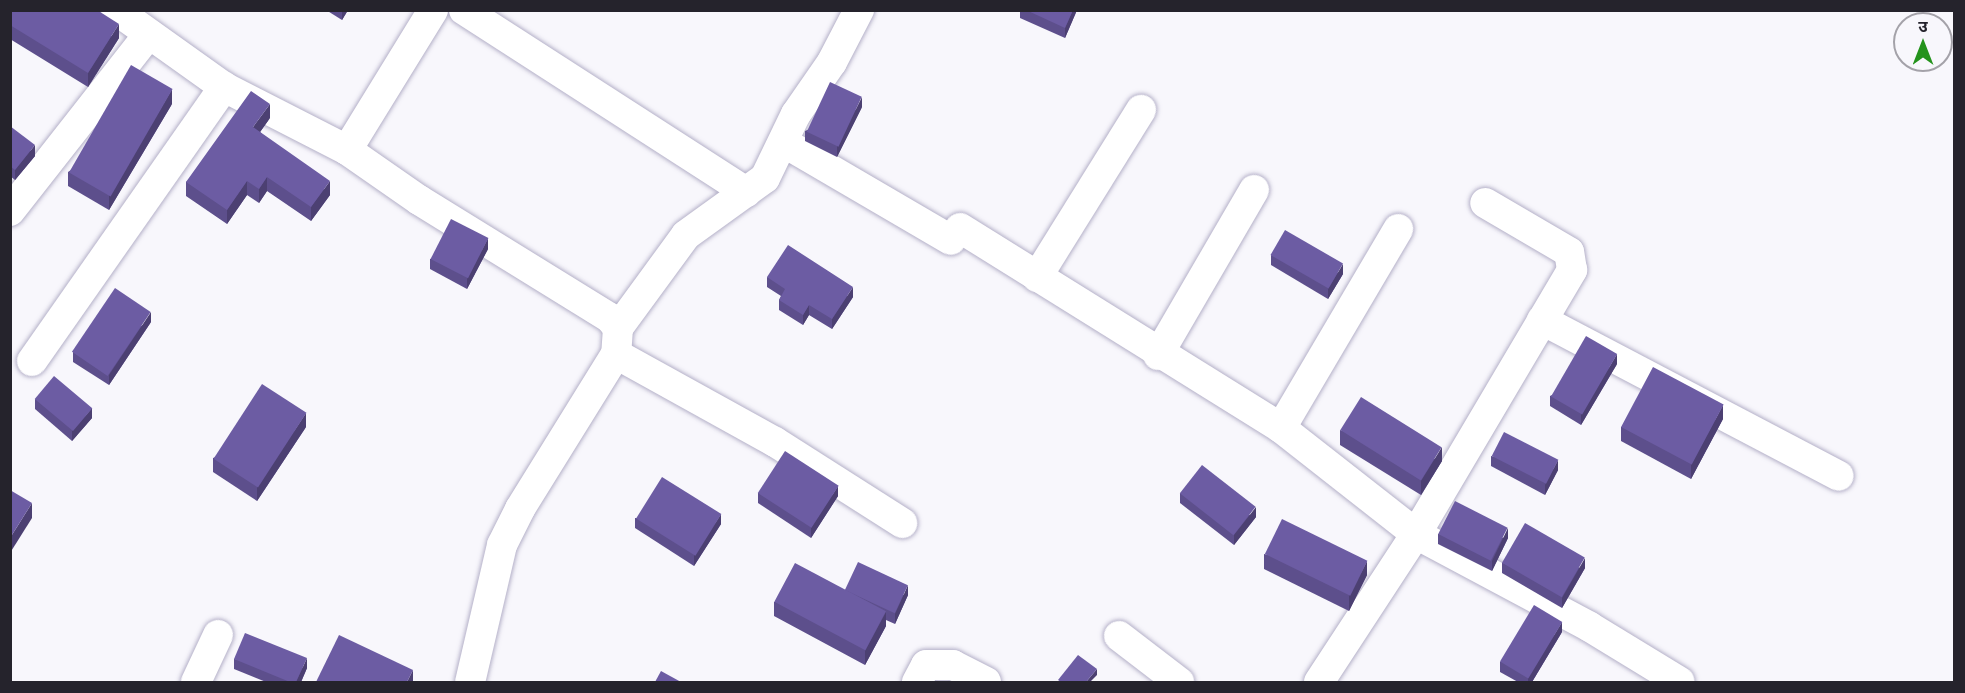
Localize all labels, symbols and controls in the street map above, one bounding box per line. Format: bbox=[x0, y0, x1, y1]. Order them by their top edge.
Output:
north arrow bbox=[1893, 12, 1953, 72]
text: उ bbox=[1918, 16, 1928, 35]

